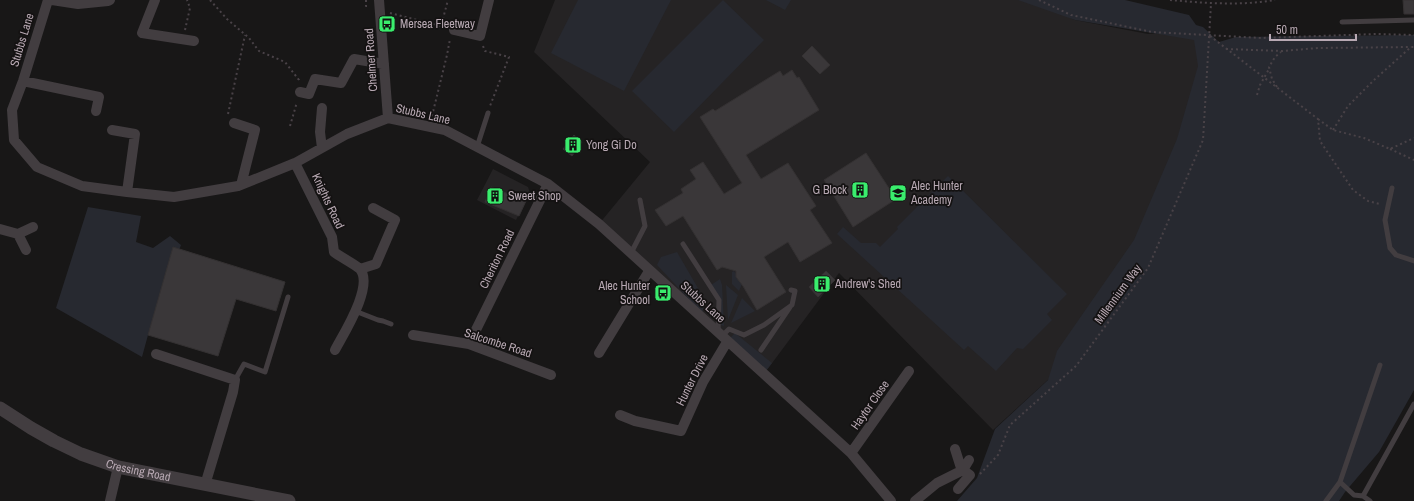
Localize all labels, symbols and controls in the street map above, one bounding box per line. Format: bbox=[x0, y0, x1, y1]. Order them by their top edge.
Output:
street label: Stubbs Lane bbox=[6, 11, 38, 69]
bus stop icon: Mersea Fleetway bbox=[377, 14, 397, 34]
place label: Mersea Fleetway bbox=[400, 16, 475, 32]
scale bar bbox=[1270, 16, 1356, 42]
text: 50 m bbox=[1276, 22, 1298, 38]
street label: Chelmer Road bbox=[361, 28, 381, 92]
street label: Stubbs Lane bbox=[394, 100, 452, 128]
building icon: Yong Gi Do bbox=[563, 135, 583, 155]
place label: Yong Gi Do bbox=[586, 137, 637, 153]
street label: Knights Road bbox=[308, 171, 348, 231]
place label: Alec Hunter Academy bbox=[910, 178, 963, 208]
building icon: G Block bbox=[850, 180, 870, 200]
place label: G Block bbox=[813, 182, 847, 198]
school or university icon: Alec Hunter Academy bbox=[888, 183, 908, 203]
building icon: Sweet Shop bbox=[485, 186, 505, 206]
place label: Sweet Shop bbox=[508, 188, 561, 204]
street label: Cheriton Road bbox=[476, 227, 518, 291]
street label: Millennium Way bbox=[1091, 261, 1145, 327]
building icon: Andrew's Shed bbox=[812, 274, 832, 294]
place label: Andrew's Shed bbox=[834, 276, 901, 292]
place label: Alec Hunter School bbox=[598, 278, 651, 308]
street label: Stubbs Lane bbox=[677, 278, 729, 326]
bus stop icon: Alec Hunter School bbox=[653, 283, 673, 303]
street label: Salcombe Road bbox=[462, 325, 534, 361]
street label: Hunter Drive bbox=[672, 352, 712, 408]
street label: Haytor Close bbox=[847, 377, 893, 433]
street label: Cressing Road bbox=[104, 455, 172, 485]

